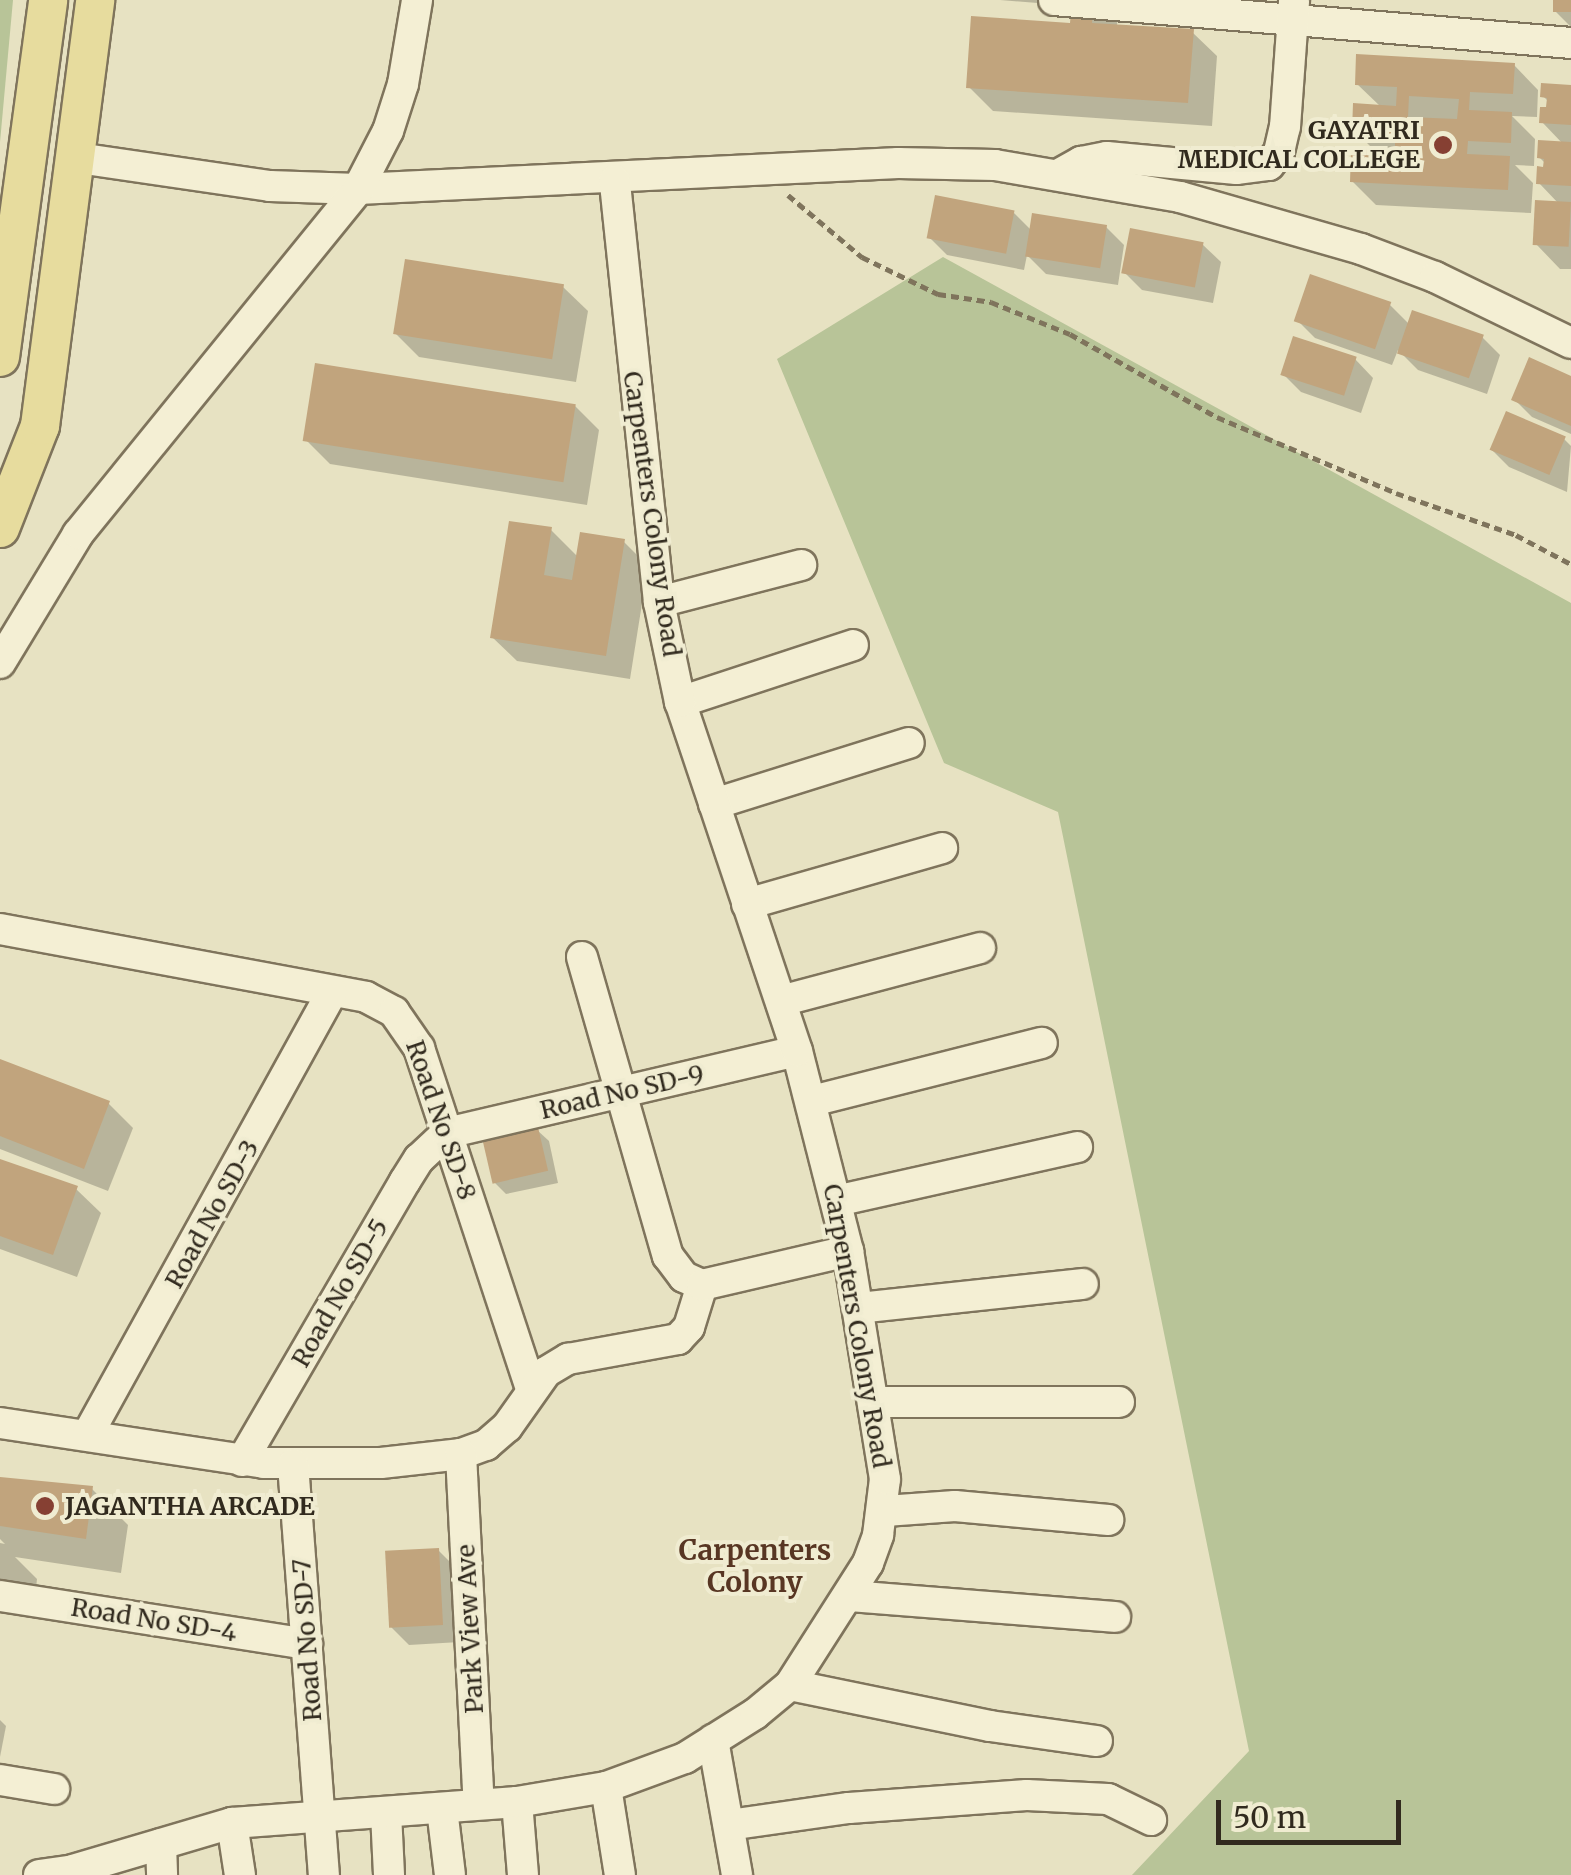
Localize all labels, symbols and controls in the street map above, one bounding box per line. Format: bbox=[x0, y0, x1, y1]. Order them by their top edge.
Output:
place label: GAYATRI MEDICAL COLLEGE bbox=[1178, 116, 1420, 175]
marker: GAYATRI MEDICAL COLLEGE bbox=[1430, 132, 1456, 158]
street label: Carpenters Colony Road bbox=[617, 369, 687, 659]
street label: Road No SD-8 bbox=[400, 1036, 482, 1204]
street label: Road No SD-9 bbox=[537, 1059, 707, 1125]
street label: Road No SD-3 bbox=[159, 1135, 265, 1293]
street label: Carpenters Colony Road bbox=[817, 1182, 897, 1470]
street label: Road No SD-5 bbox=[285, 1214, 395, 1372]
place label: JAGANTHA ARCADE bbox=[65, 1491, 315, 1521]
marker: JAGANTHA ARCADE bbox=[34, 1495, 56, 1517]
district label: Carpenters Colony bbox=[679, 1533, 831, 1599]
street label: Park View Ave bbox=[451, 1544, 489, 1714]
street label: Road No SD-7 bbox=[286, 1558, 328, 1722]
street label: Road No SD-4 bbox=[69, 1592, 239, 1648]
scale bar bbox=[1221, 1780, 1406, 1842]
text: 50 m bbox=[1233, 1798, 1306, 1836]

